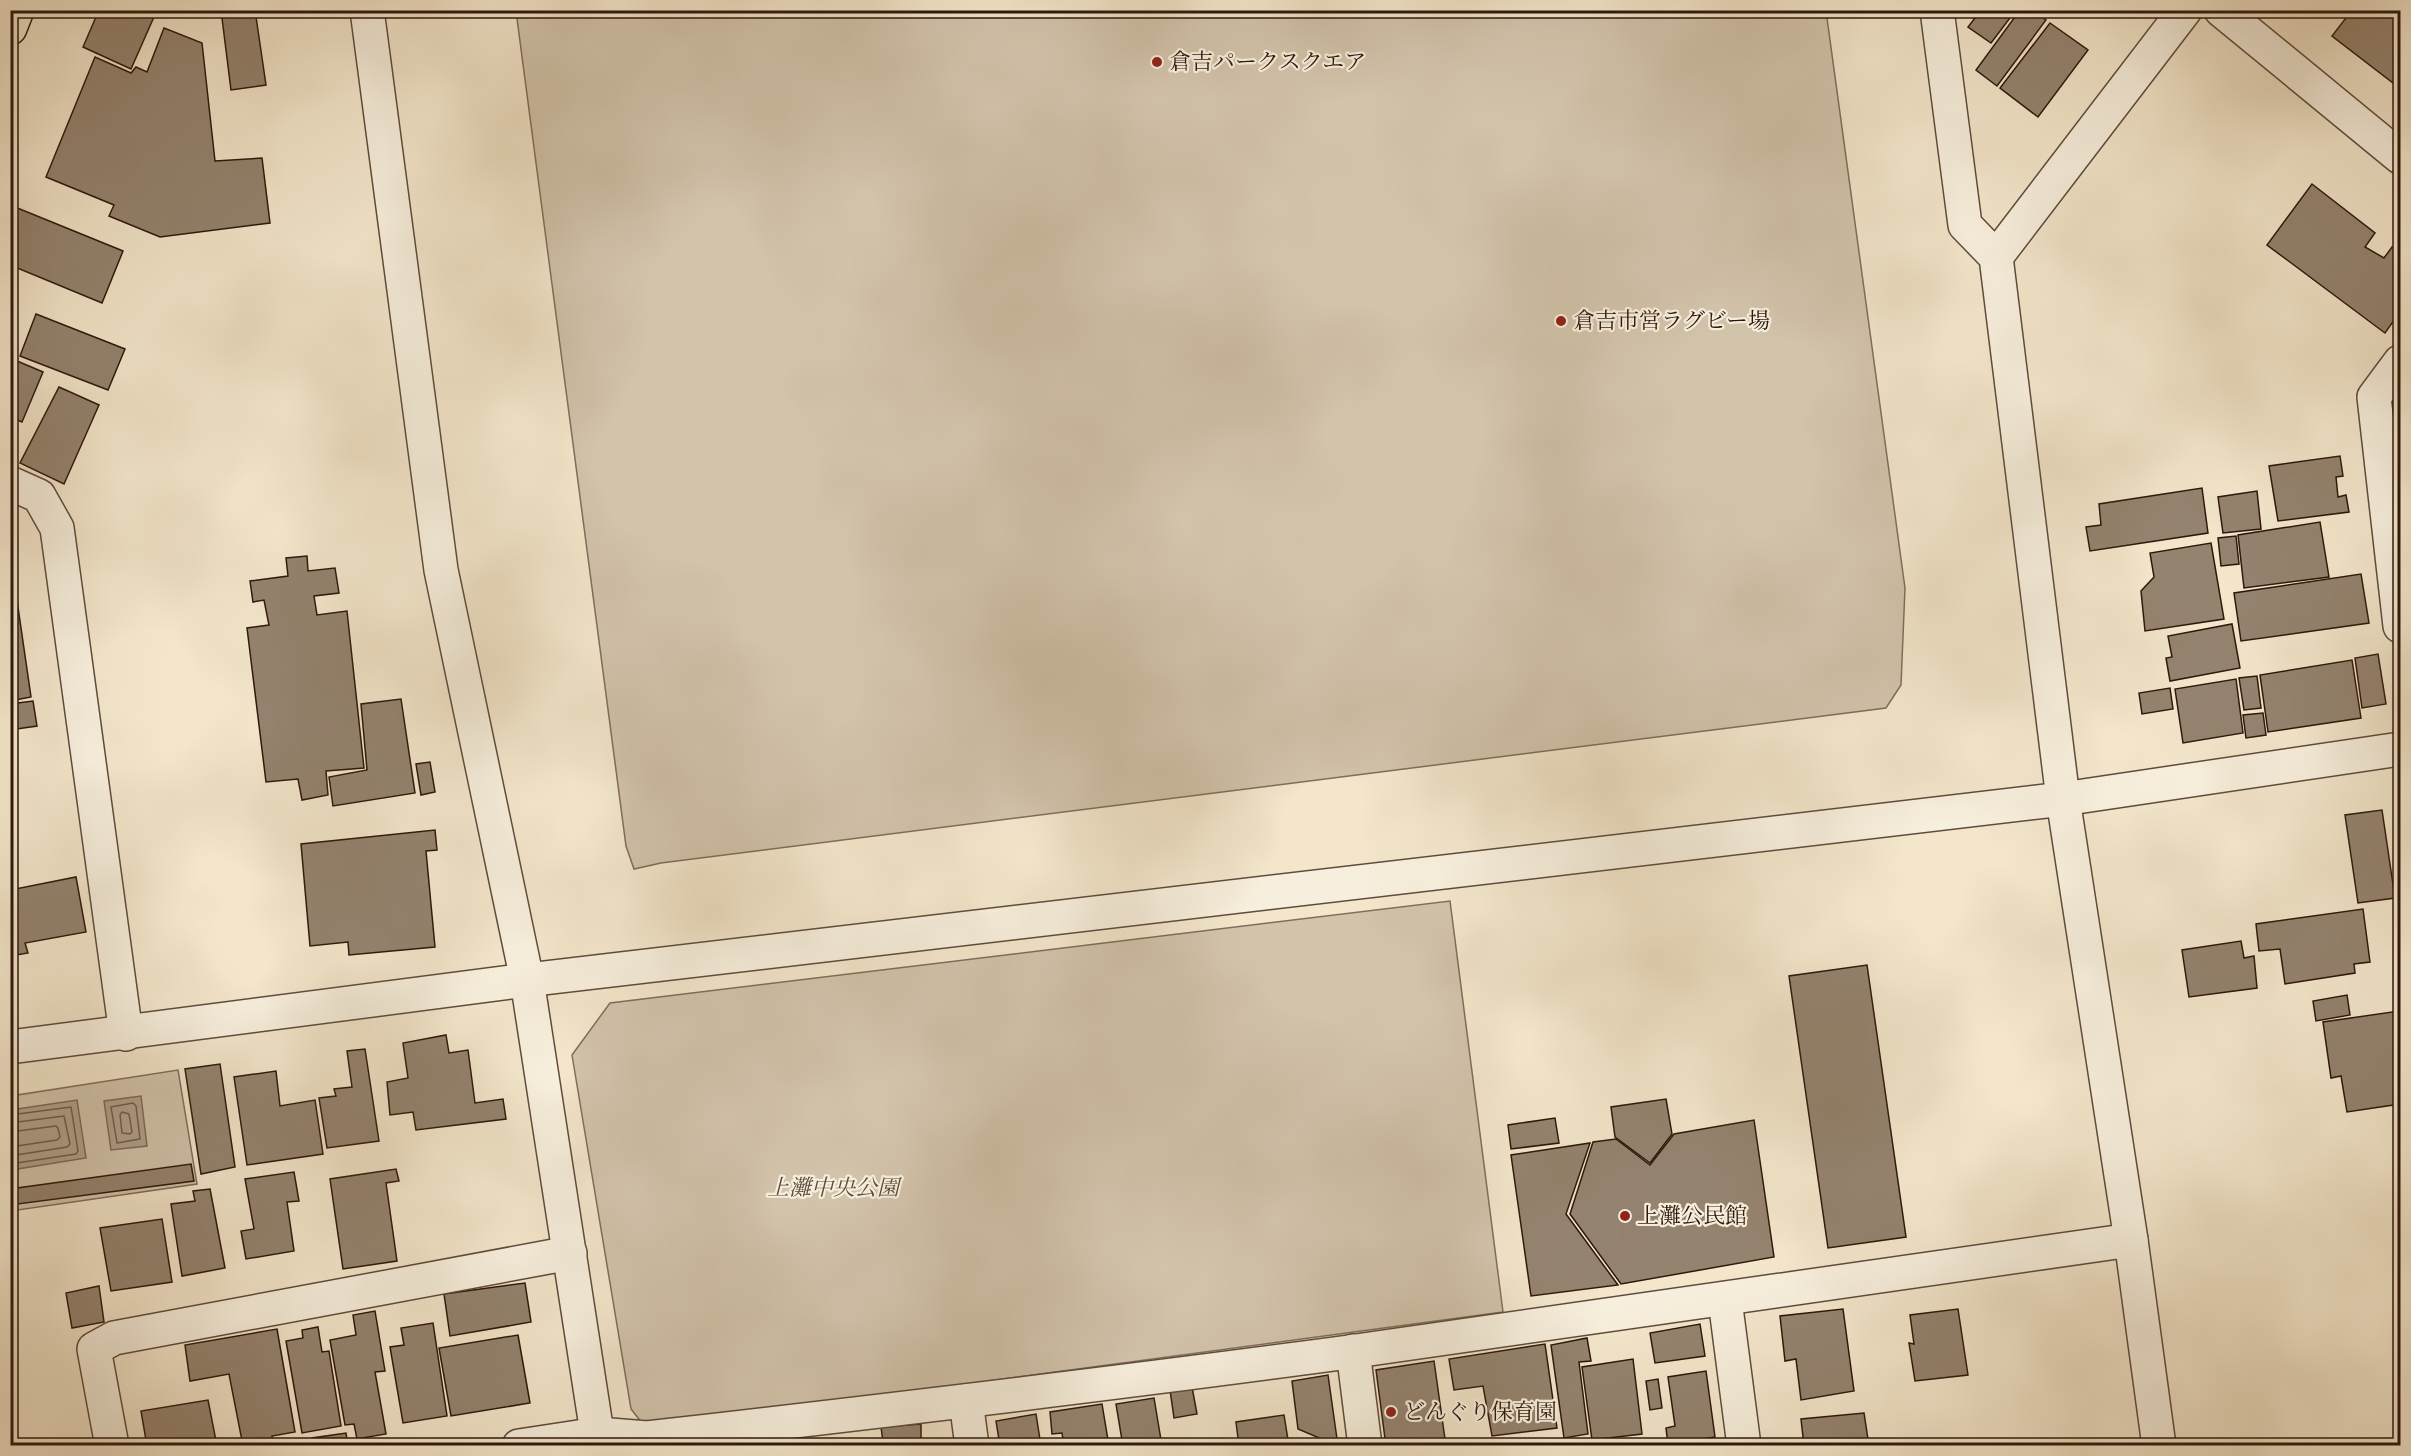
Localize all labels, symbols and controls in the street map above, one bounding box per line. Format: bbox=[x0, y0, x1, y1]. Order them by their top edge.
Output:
place label: 倉吉パークスクエア bbox=[1169, 49, 1366, 76]
marker: 倉吉パークスクエア bbox=[1150, 55, 1164, 69]
place label: 倉吉市営ラグビー場 bbox=[1573, 308, 1770, 335]
marker: 倉吉市営ラグビー場 bbox=[1554, 314, 1568, 328]
park label: 上灘中央公園 bbox=[767, 1175, 902, 1202]
place label: 上灘公民館 bbox=[1637, 1203, 1747, 1230]
marker: 上灘公民館 bbox=[1618, 1209, 1632, 1223]
place label: どんぐり保育園 bbox=[1403, 1399, 1557, 1426]
marker: どんぐり保育園 bbox=[1384, 1405, 1398, 1419]

